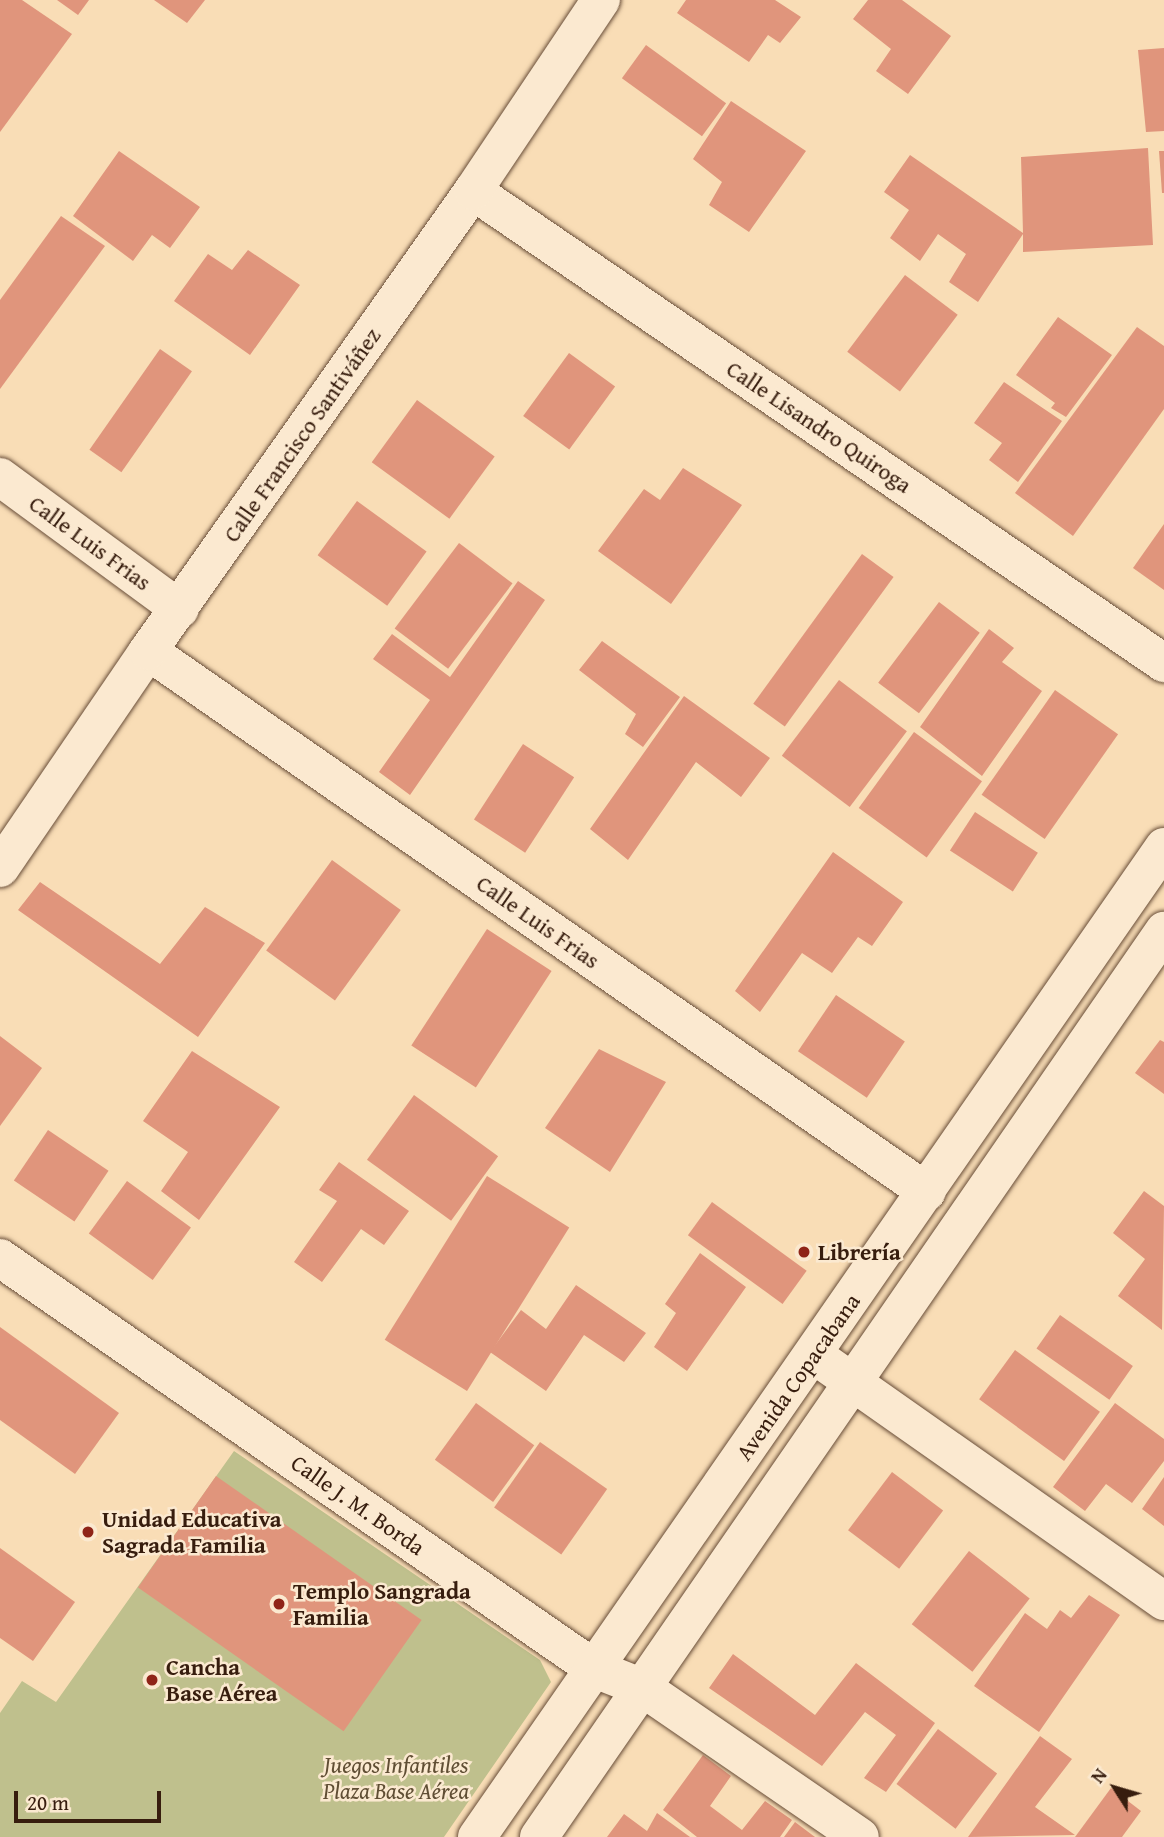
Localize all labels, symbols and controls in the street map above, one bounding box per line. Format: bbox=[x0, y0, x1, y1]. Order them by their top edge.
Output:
street label: Calle Francisco Santiváñez bbox=[218, 323, 386, 547]
street label: Calle Lisandro Quiroga bbox=[721, 355, 917, 499]
street label: Calle Luis Frias bbox=[24, 490, 156, 596]
street label: Calle Luis Frias bbox=[471, 870, 605, 974]
place label: Librería bbox=[818, 1238, 901, 1266]
marker: Librería bbox=[796, 1244, 812, 1260]
street label: Avenida Copacabana bbox=[730, 1288, 866, 1466]
street label: Calle J. M. Borda bbox=[286, 1449, 430, 1561]
place label: Unidad Educativa Sagrada Familia bbox=[102, 1505, 282, 1559]
marker: Unidad Educativa Sagrada Familia bbox=[80, 1524, 96, 1540]
place label: Templo Sangrada Familia bbox=[293, 1577, 471, 1631]
marker: Templo Sangrada Familia bbox=[271, 1596, 287, 1612]
place label: Cancha Base Aérea bbox=[166, 1653, 278, 1707]
marker: Cancha Base Aérea bbox=[144, 1672, 160, 1688]
park label: Juegos Infantiles Plaza Base Aérea bbox=[323, 1751, 469, 1805]
north arrow bbox=[1080, 1753, 1150, 1823]
text: N bbox=[1083, 1762, 1113, 1789]
scale bar bbox=[18, 1778, 164, 1822]
text: 20 m bbox=[27, 1787, 69, 1818]

